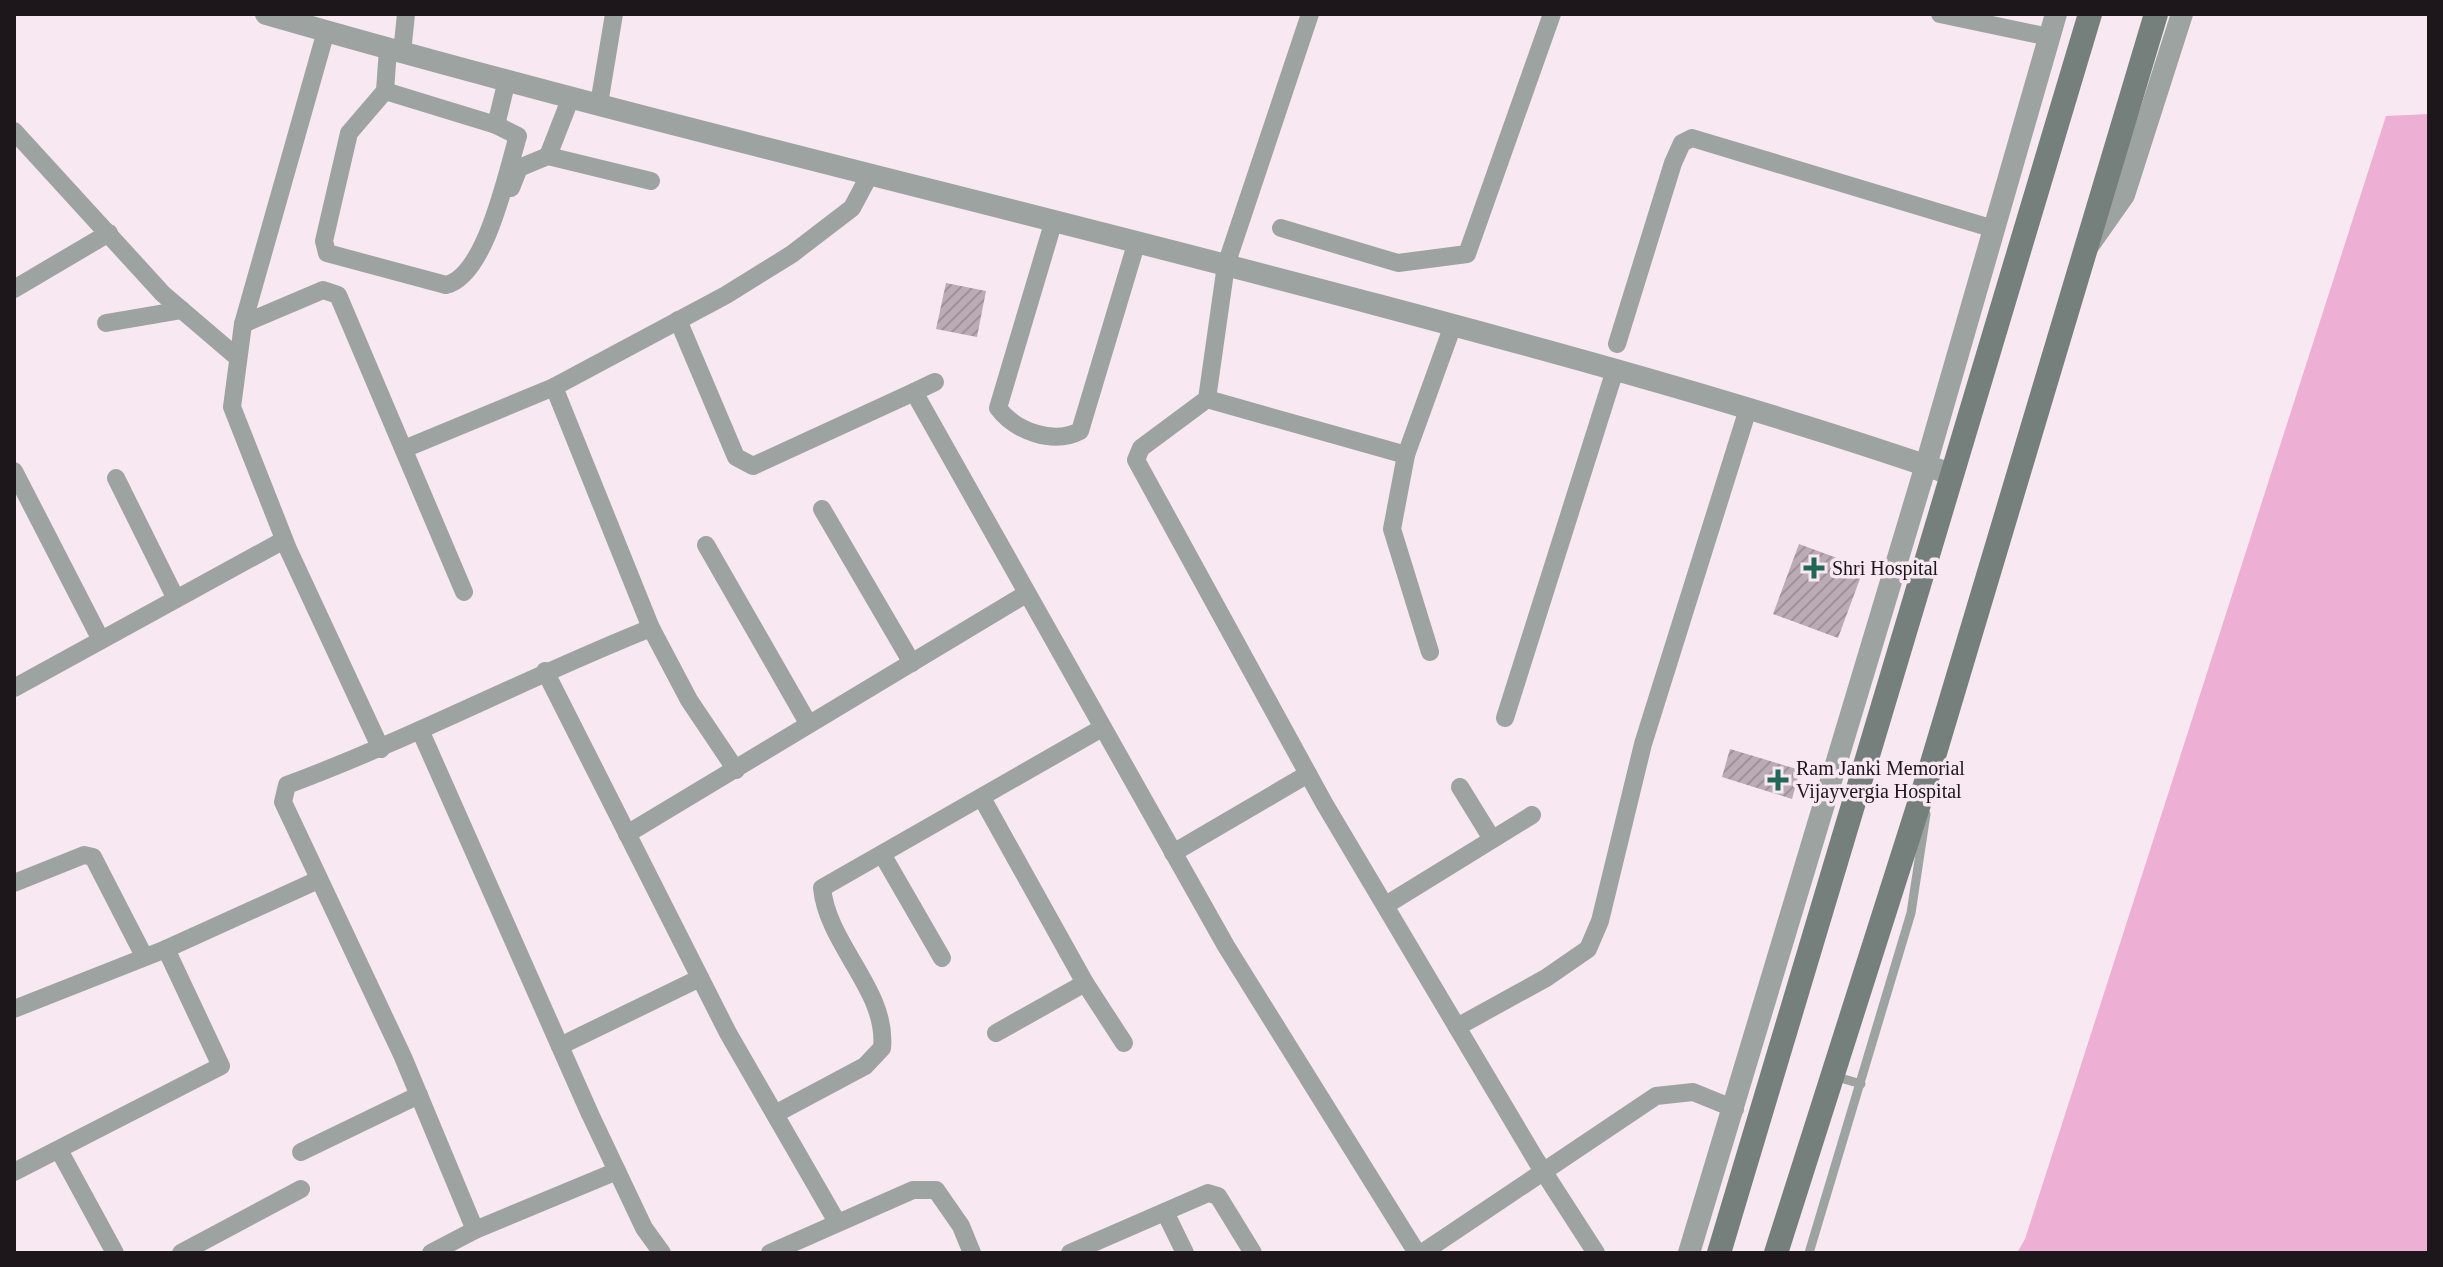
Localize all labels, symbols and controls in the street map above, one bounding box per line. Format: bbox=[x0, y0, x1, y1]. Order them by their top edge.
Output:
marker: Shri Hospital bbox=[1803, 557, 1825, 579]
place label: Shri Hospital bbox=[1832, 557, 1939, 580]
place label: Ram Janki Memorial Vijayvergia Hospital bbox=[1796, 757, 1965, 803]
marker: Ram Janki Memorial Vijayvergia Hospital bbox=[1767, 769, 1789, 791]

